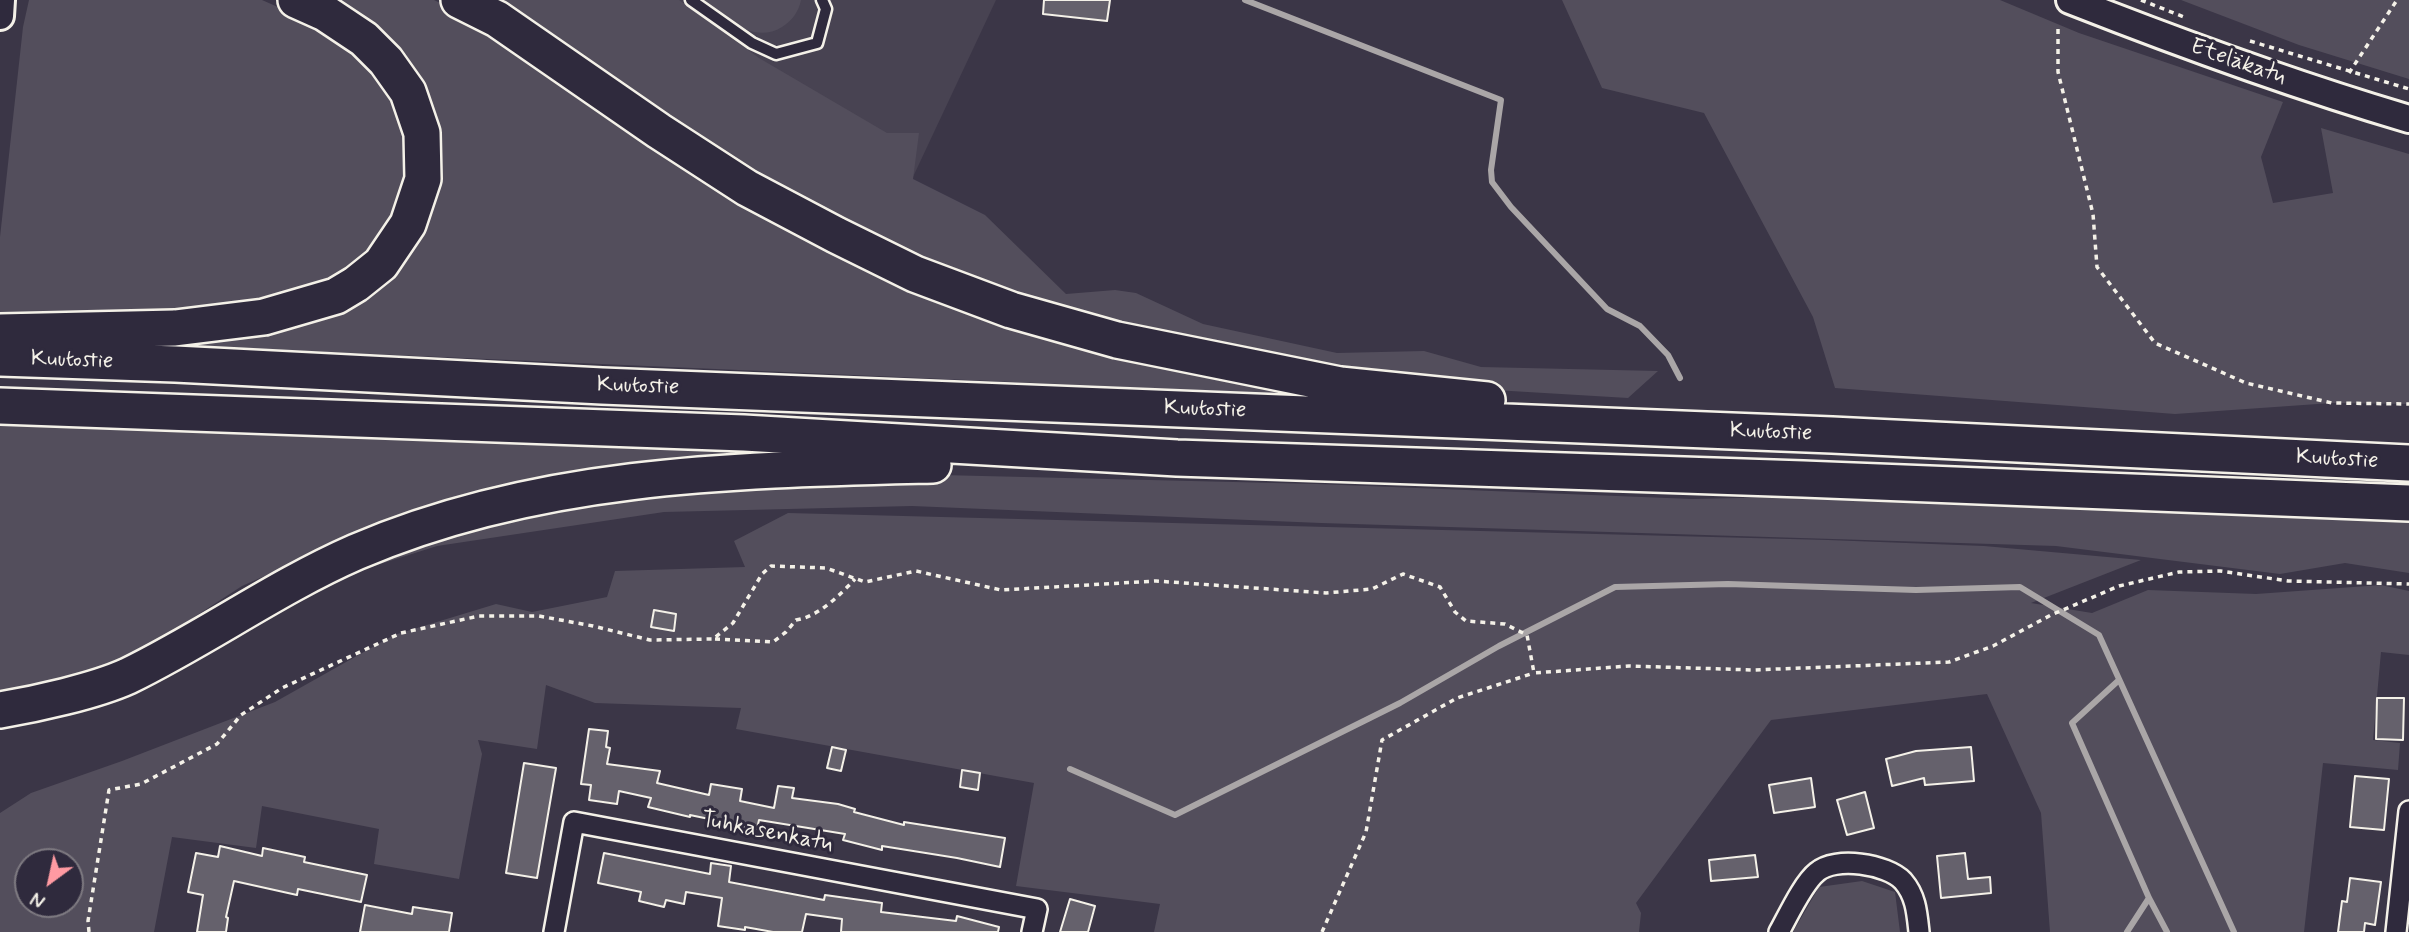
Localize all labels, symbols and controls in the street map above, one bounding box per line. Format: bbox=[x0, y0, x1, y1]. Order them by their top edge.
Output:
street label: Eteläkatu bbox=[2186, 34, 2290, 92]
street label: Kuutostie bbox=[30, 346, 114, 376]
street label: Kuutostie bbox=[596, 372, 680, 402]
street label: Kuutostie bbox=[1163, 395, 1247, 425]
street label: Kuutostie bbox=[1729, 418, 1813, 448]
street label: Kuutostie bbox=[2295, 444, 2379, 476]
street label: Tuhkasenkatu bbox=[699, 807, 835, 859]
north arrow bbox=[14, 848, 84, 918]
text: N bbox=[26, 885, 50, 913]

